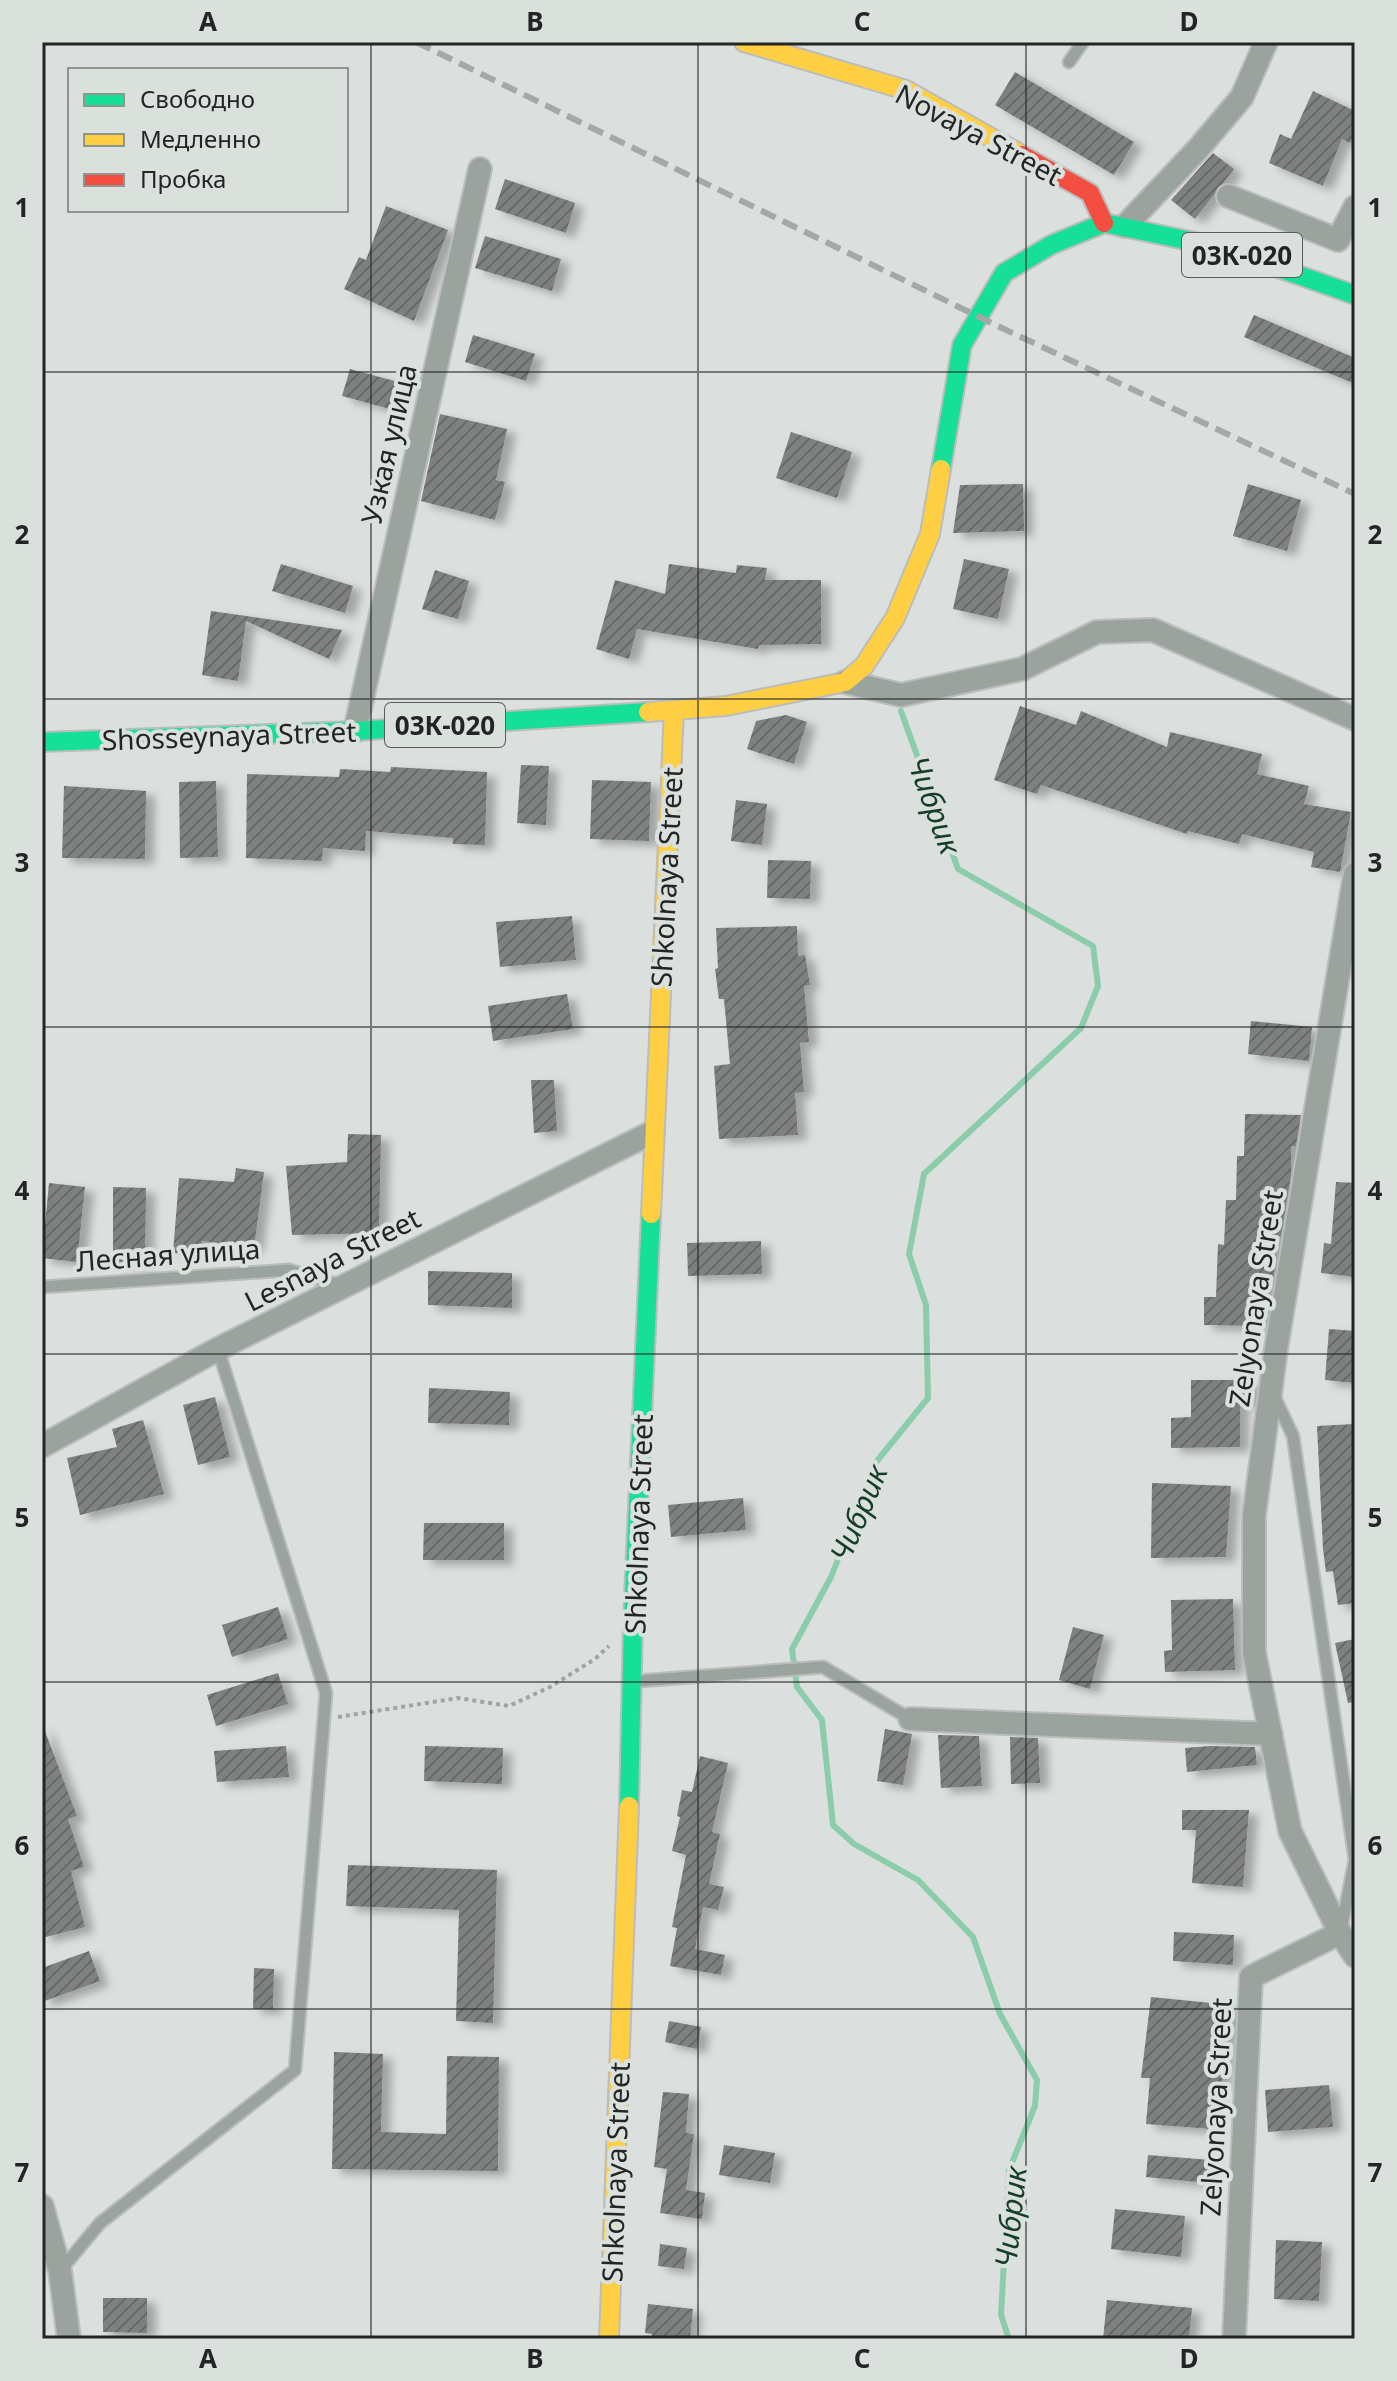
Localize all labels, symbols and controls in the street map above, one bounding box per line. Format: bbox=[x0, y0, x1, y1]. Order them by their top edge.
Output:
text: A bbox=[199, 3, 217, 39]
text: B bbox=[526, 3, 544, 39]
text: C bbox=[854, 3, 870, 39]
text: D bbox=[1179, 3, 1199, 39]
legend bbox=[68, 68, 348, 212]
street label: Novaya Street bbox=[889, 74, 1069, 194]
text: Свободно bbox=[140, 82, 255, 115]
text: Медленно bbox=[140, 122, 261, 155]
text: Пробка bbox=[140, 162, 226, 195]
text: 1 bbox=[15, 189, 29, 225]
text: 1 bbox=[1368, 189, 1382, 225]
road number: 03К-020 bbox=[1182, 233, 1302, 277]
street label: Узкая улица bbox=[351, 360, 425, 528]
text: 2 bbox=[15, 516, 30, 552]
text: 2 bbox=[1368, 516, 1383, 552]
road number: 03К-020 bbox=[385, 703, 505, 747]
street label: Shosseynaya Street bbox=[101, 712, 357, 758]
water label: Чибрик bbox=[898, 750, 972, 862]
street label: Shkolnaya Street bbox=[641, 766, 691, 988]
text: 3 bbox=[15, 844, 29, 880]
text: 3 bbox=[1368, 844, 1382, 880]
text: 4 bbox=[15, 1172, 30, 1208]
text: 4 bbox=[1368, 1172, 1383, 1208]
street label: Zelyonaya Street bbox=[1219, 1187, 1291, 1409]
street label: Lesnaya Street bbox=[238, 1198, 426, 1320]
street label: Лесная улица bbox=[75, 1229, 261, 1279]
street label: Shkolnaya Street bbox=[615, 1413, 661, 1635]
water label: Чибрик bbox=[819, 1456, 897, 1568]
text: 5 bbox=[15, 1499, 29, 1535]
text: 5 bbox=[1368, 1499, 1382, 1535]
text: 6 bbox=[15, 1827, 30, 1863]
text: 6 bbox=[1368, 1827, 1383, 1863]
street label: Zelyonaya Street bbox=[1190, 1997, 1240, 2217]
street label: Shkolnaya Street bbox=[592, 2061, 638, 2283]
text: 7 bbox=[15, 2154, 30, 2190]
text: 7 bbox=[1368, 2154, 1383, 2190]
water label: Чибрик bbox=[984, 2162, 1036, 2270]
text: A bbox=[199, 2340, 217, 2376]
text: B bbox=[526, 2340, 544, 2376]
text: C bbox=[854, 2340, 870, 2376]
text: D bbox=[1179, 2340, 1199, 2376]

